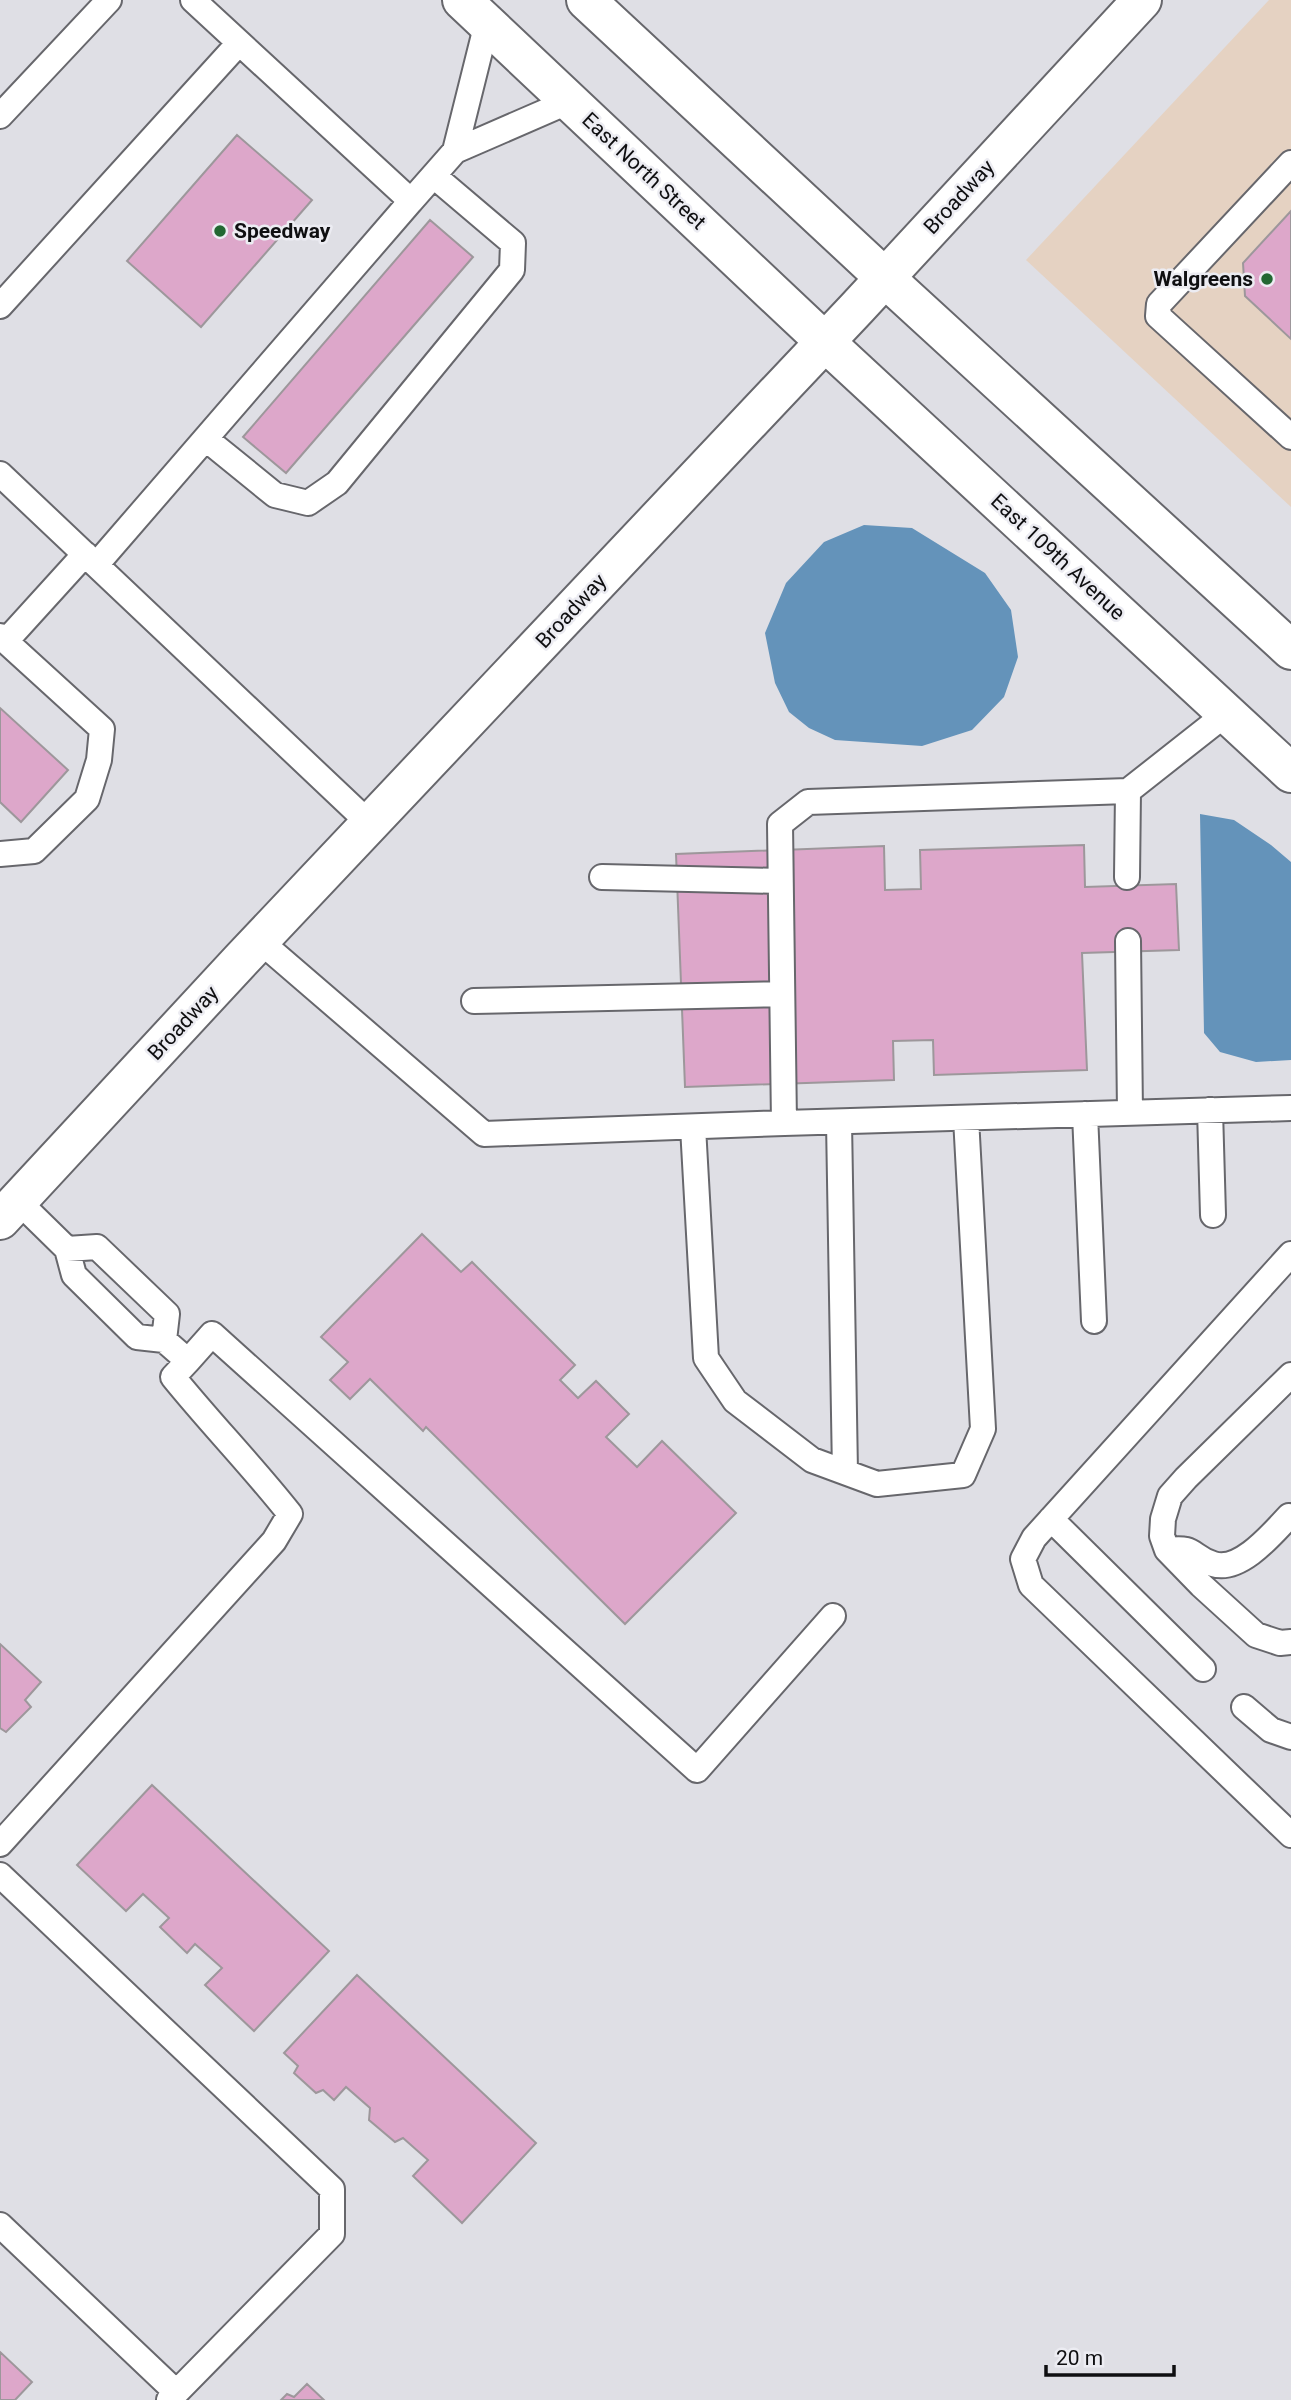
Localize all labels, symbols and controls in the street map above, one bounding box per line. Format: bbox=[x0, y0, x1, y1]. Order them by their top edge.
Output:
street label: East North Street bbox=[577, 108, 711, 234]
street label: Broadway bbox=[919, 155, 999, 239]
place label: Speedway bbox=[234, 219, 331, 243]
marker: Speedway bbox=[212, 223, 228, 239]
place label: Walgreens bbox=[1153, 267, 1253, 291]
marker: Walgreens bbox=[1259, 271, 1275, 287]
street label: East 109th Avenue bbox=[986, 489, 1130, 625]
street label: Broadway bbox=[531, 569, 611, 653]
street label: Broadway bbox=[143, 981, 223, 1065]
scale bar bbox=[1046, 2334, 1174, 2378]
text: 20 m bbox=[1056, 2346, 1103, 2370]

